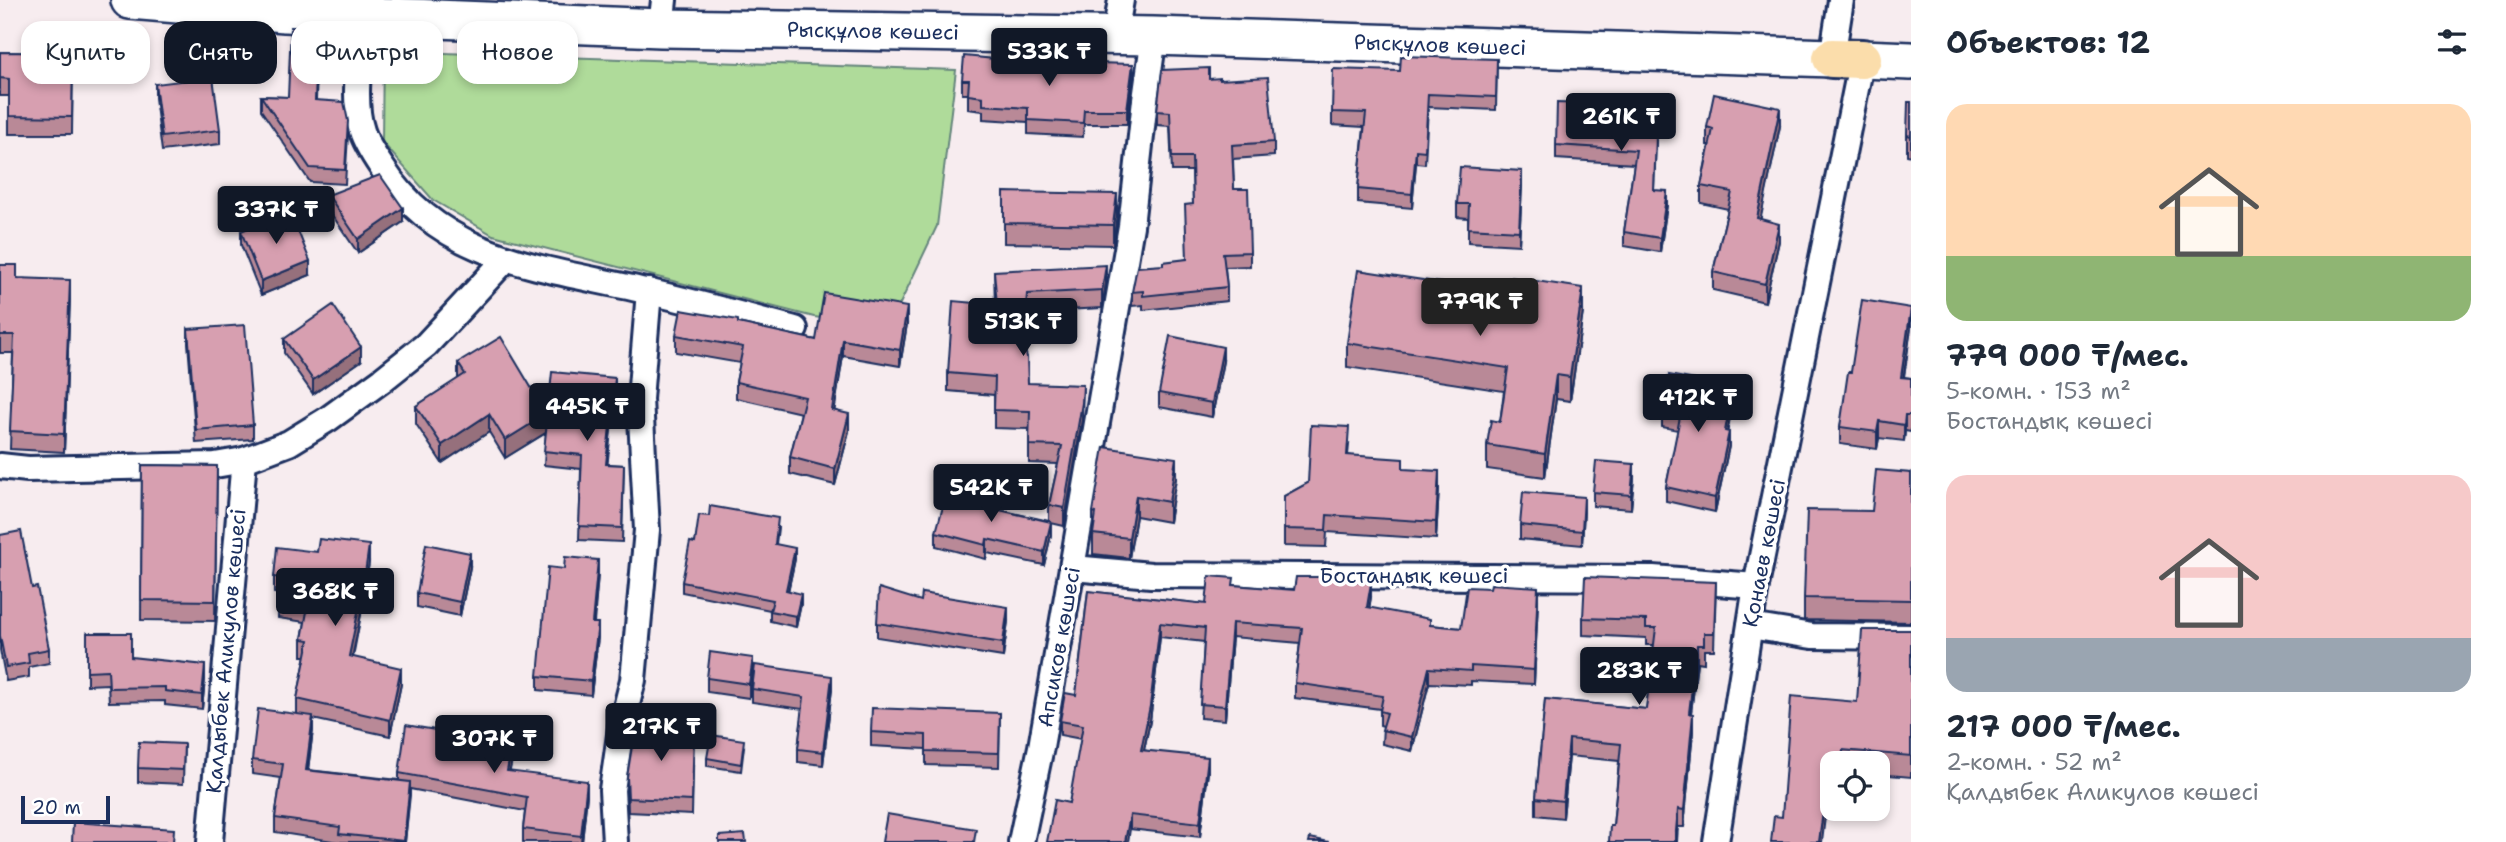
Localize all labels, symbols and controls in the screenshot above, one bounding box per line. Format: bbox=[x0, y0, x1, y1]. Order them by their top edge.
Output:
street label: Рысқұлов көшесі bbox=[787, 15, 959, 47]
chip: Купить bbox=[21, 21, 150, 84]
chip: Снять bbox=[164, 21, 277, 84]
chip: Фильтры bbox=[291, 21, 443, 84]
chip: Новое bbox=[457, 21, 578, 84]
text: Объектов: 12 bbox=[1946, 22, 2150, 63]
icon: filters bbox=[2433, 23, 2471, 61]
pin: 533K ₸ bbox=[992, 28, 1106, 88]
street label: Рысқұлов көшесі bbox=[1353, 28, 1527, 62]
text: 533K ₸ bbox=[1007, 36, 1091, 66]
pin: 261K ₸ bbox=[1564, 94, 1678, 153]
text: 261K ₸ bbox=[1582, 101, 1660, 131]
icon: home bbox=[2146, 149, 2272, 275]
pin: 337K ₸ bbox=[219, 187, 333, 246]
text: 337K ₸ bbox=[234, 194, 318, 224]
pin: 779K ₸ bbox=[1423, 278, 1537, 338]
text: 779K ₸ bbox=[1437, 286, 1523, 316]
pin: 513K ₸ bbox=[966, 298, 1080, 358]
text: 513K ₸ bbox=[984, 306, 1062, 336]
text: 779 000 ₸/мес. bbox=[1946, 335, 2189, 376]
pin: 412K ₸ bbox=[1641, 374, 1755, 434]
text: 5-комн. · 153 m² bbox=[1946, 376, 2131, 406]
text: 412K ₸ bbox=[1659, 382, 1737, 412]
pin: 445K ₸ bbox=[530, 384, 644, 443]
text: 445K ₸ bbox=[545, 391, 629, 421]
text: Бостандық көшесі bbox=[1946, 406, 2153, 436]
pin: 542K ₸ bbox=[934, 464, 1048, 524]
text: 542K ₸ bbox=[949, 472, 1033, 502]
street label: Қонаев көшесі bbox=[1736, 476, 1792, 630]
street label: Қалдыбек Аликулов көшесі bbox=[200, 507, 252, 795]
icon: home bbox=[2146, 520, 2272, 646]
street label: Бостандық көшесі bbox=[1320, 562, 1508, 590]
street label: Апсиков көшесі bbox=[1031, 565, 1087, 729]
pin: 368K ₸ bbox=[278, 568, 392, 628]
text: 368K ₸ bbox=[292, 576, 378, 606]
pin: 283K ₸ bbox=[1582, 648, 1696, 707]
text: 283K ₸ bbox=[1596, 655, 1682, 685]
pin: 217K ₸ bbox=[604, 704, 718, 763]
text: 217 000 ₸/мес. bbox=[1946, 706, 2181, 747]
text: 217K ₸ bbox=[621, 711, 701, 741]
pin: 307K ₸ bbox=[437, 716, 551, 775]
text: 307K ₸ bbox=[451, 723, 537, 753]
text: 2-комн. · 52 m² bbox=[1946, 747, 2122, 777]
map controls bbox=[1820, 751, 1890, 821]
button: locate bbox=[1820, 751, 1890, 821]
text: Қалдыбек Аликулов көшесі bbox=[1946, 777, 2259, 807]
scale bar bbox=[21, 793, 110, 825]
text: 20 m bbox=[32, 795, 81, 820]

